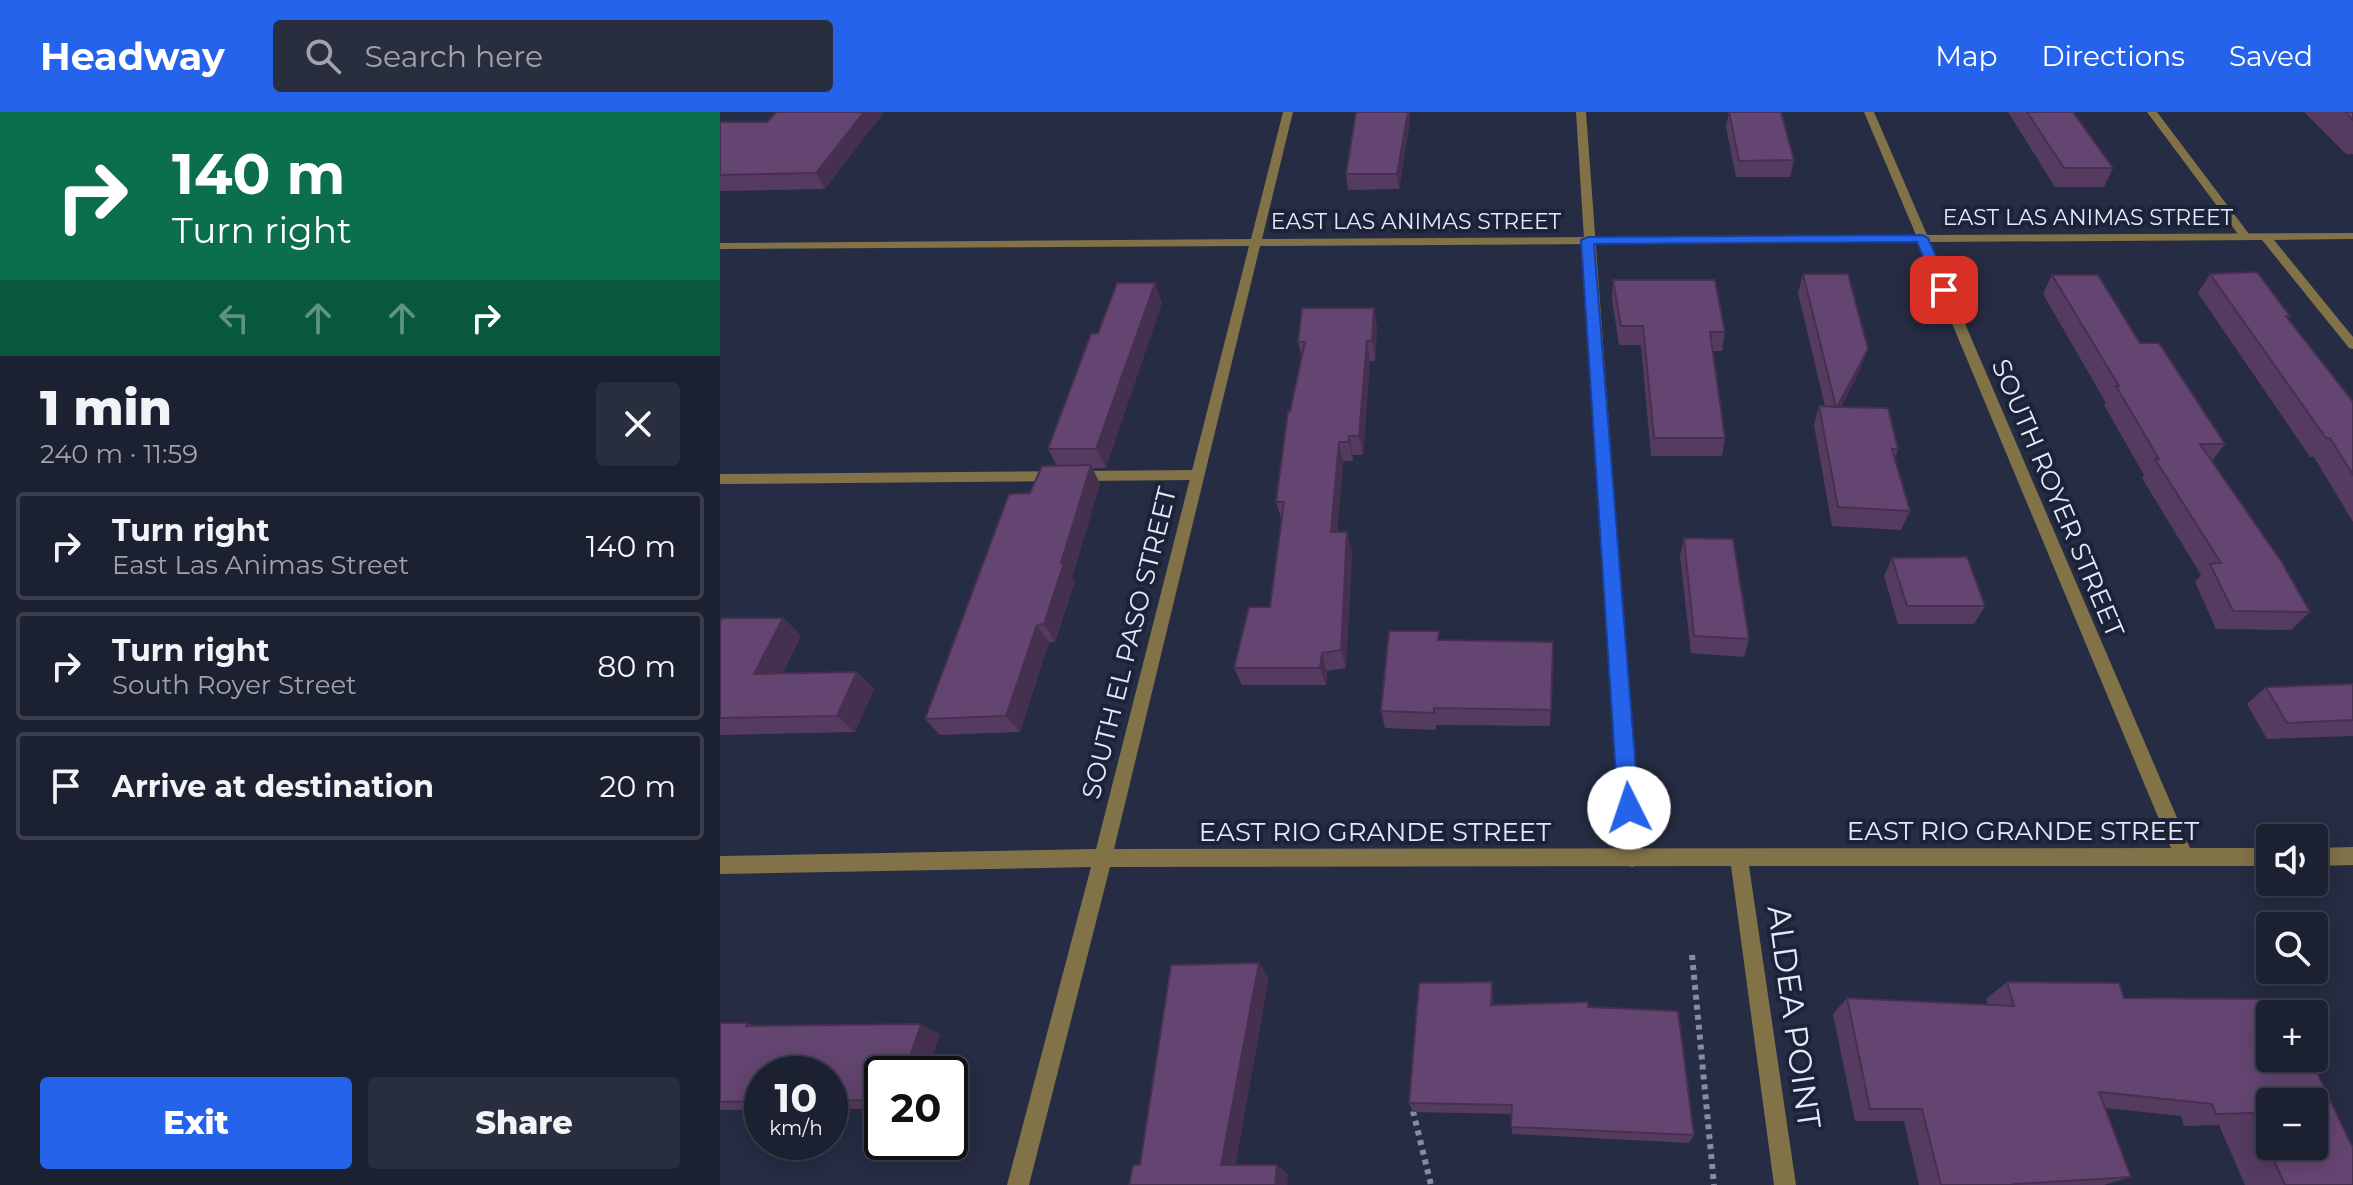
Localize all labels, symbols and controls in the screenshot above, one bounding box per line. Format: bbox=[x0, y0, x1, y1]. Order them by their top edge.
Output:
search box bbox=[273, 20, 833, 92]
text: Headway bbox=[40, 33, 225, 80]
icon: search bbox=[301, 34, 345, 78]
text: Search here bbox=[365, 38, 543, 75]
text: Map bbox=[1935, 39, 1997, 73]
text: Directions bbox=[2041, 39, 2185, 73]
text: Saved bbox=[2229, 39, 2313, 73]
text: 140 m bbox=[172, 140, 345, 208]
icon: right bbox=[40, 144, 144, 248]
street label: EAST LAS ANIMAS STREET bbox=[1943, 204, 2234, 231]
text: Turn right bbox=[172, 208, 352, 252]
street label: EAST LAS ANIMAS STREET bbox=[1271, 208, 1562, 235]
pin bbox=[1910, 256, 1978, 324]
icon: arrive bbox=[1922, 268, 1966, 312]
icon: left bbox=[212, 296, 256, 340]
icon: ahead bbox=[296, 296, 340, 340]
icon: ahead bbox=[380, 296, 424, 340]
icon: right bbox=[464, 296, 508, 340]
street label: SOUTH ROYER STREET bbox=[1985, 354, 2131, 642]
text: 1 min bbox=[40, 379, 172, 437]
button: close bbox=[596, 382, 680, 466]
text: 240 m · 11:59 bbox=[40, 438, 198, 470]
street label: SOUTH EL PASO STREET bbox=[1075, 484, 1183, 802]
text: Turn right bbox=[112, 512, 269, 549]
icon: right bbox=[44, 524, 88, 568]
text: 140 m bbox=[586, 528, 676, 565]
text: East Las Animas Street bbox=[112, 549, 409, 581]
text: Turn right bbox=[112, 632, 269, 669]
icon: right bbox=[44, 644, 88, 688]
text: 80 m bbox=[597, 648, 676, 685]
text: South Royer Street bbox=[112, 669, 357, 701]
icon: arrive bbox=[44, 764, 88, 808]
position arrow bbox=[1587, 766, 1671, 850]
text: Arrive at destination bbox=[112, 768, 434, 805]
text: 20 m bbox=[599, 768, 676, 805]
street label: EAST RIO GRANDE STREET bbox=[1847, 815, 2199, 847]
street label: EAST RIO GRANDE STREET bbox=[1199, 816, 1551, 848]
map controls bbox=[2256, 824, 2328, 1160]
button: sound bbox=[2256, 824, 2328, 896]
street label: ALDEA POINT bbox=[1760, 903, 1830, 1132]
button: search bbox=[2256, 912, 2328, 984]
button: + bbox=[2256, 1000, 2328, 1072]
speed limit sign: 20 bbox=[864, 1056, 968, 1160]
text: 10 bbox=[775, 1073, 817, 1122]
button: Exit bbox=[40, 1077, 352, 1169]
button: Share bbox=[368, 1077, 680, 1169]
button: − bbox=[2256, 1088, 2328, 1160]
text: km/h bbox=[769, 1116, 823, 1140]

